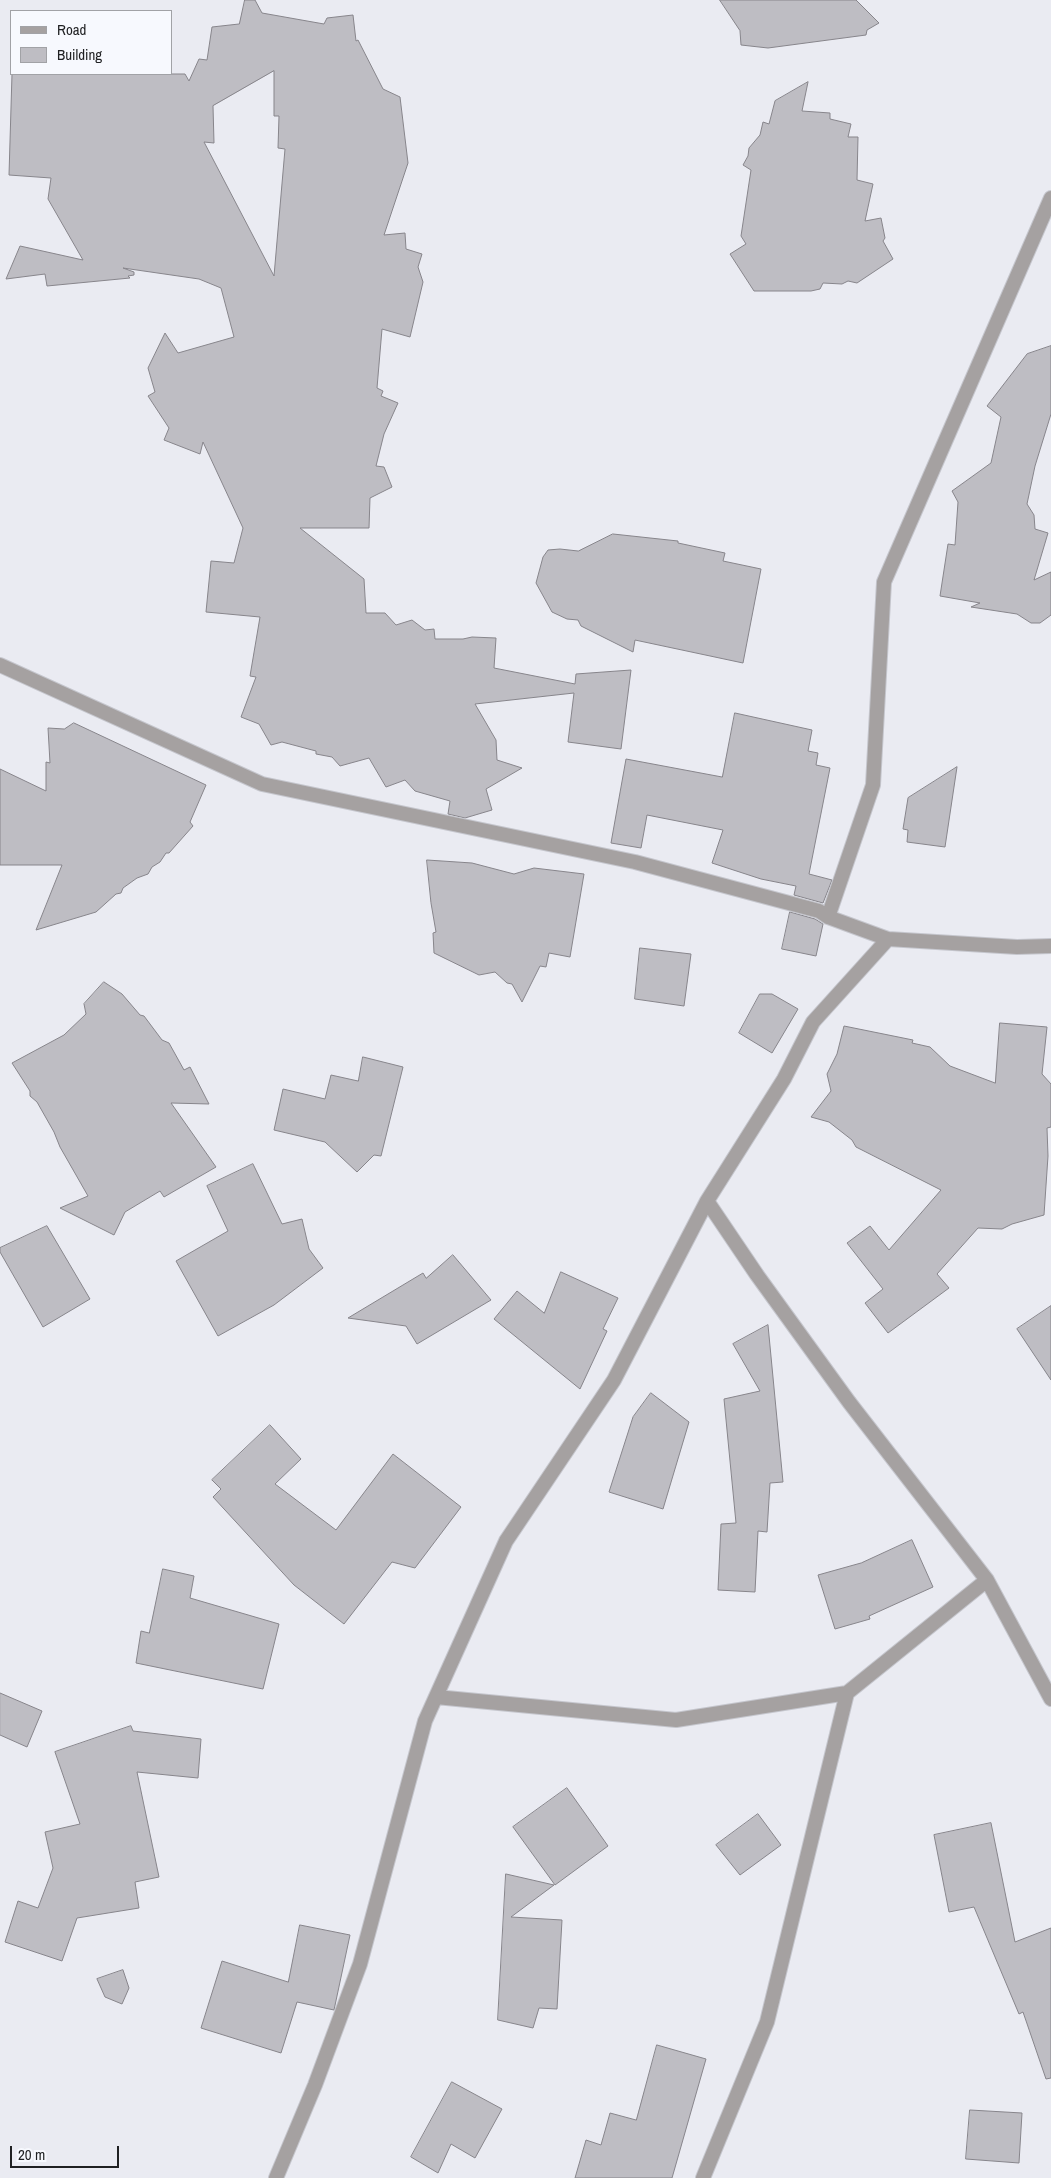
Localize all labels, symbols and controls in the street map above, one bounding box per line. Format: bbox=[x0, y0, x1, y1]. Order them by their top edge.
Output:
legend bbox=[10, 10, 172, 75]
text: Road bbox=[57, 19, 86, 40]
text: Building bbox=[57, 44, 102, 65]
scale bar bbox=[12, 2136, 121, 2168]
text: 20 m bbox=[18, 2144, 45, 2165]

